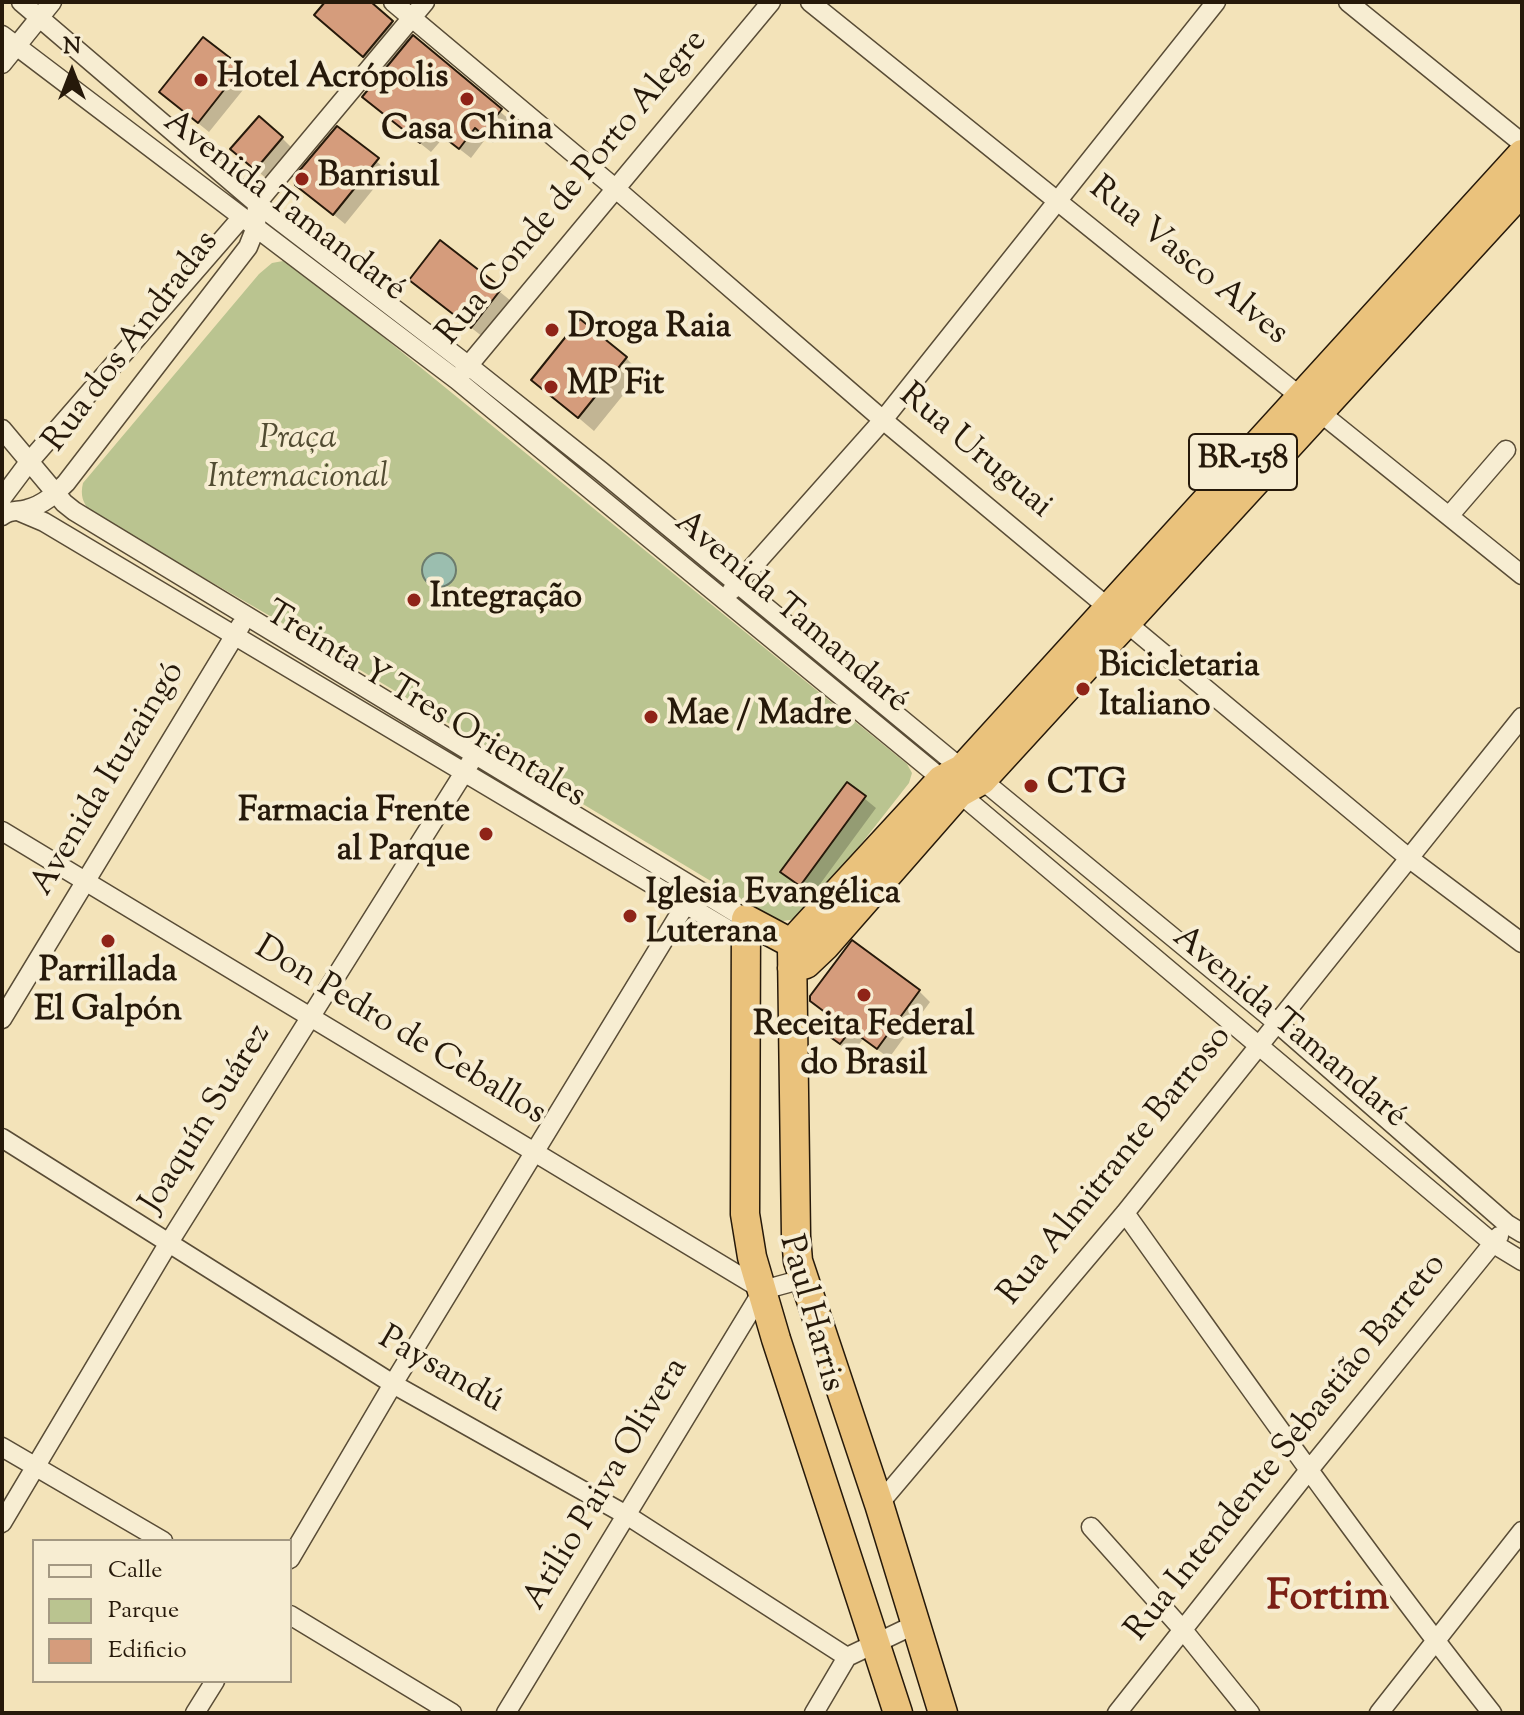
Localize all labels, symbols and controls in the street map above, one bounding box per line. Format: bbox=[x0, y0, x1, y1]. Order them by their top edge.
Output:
street label: Rua Conde de Porto Alegre bbox=[430, 23, 718, 355]
north arrow bbox=[32, 32, 112, 112]
text: N bbox=[63, 32, 81, 64]
place label: Hotel Acrópolis bbox=[217, 60, 448, 100]
marker: Hotel Acrópolis bbox=[192, 71, 210, 89]
marker: Casa China bbox=[458, 90, 476, 108]
street label: Avenida Tamandaré bbox=[154, 103, 412, 313]
place label: Casa China bbox=[381, 112, 553, 152]
place label: Banrisul bbox=[318, 159, 440, 199]
marker: Banrisul bbox=[293, 170, 311, 188]
street label: Rua Vasco Alves bbox=[1079, 170, 1295, 356]
street label: Rua dos Andradas bbox=[37, 224, 229, 462]
place label: Droga Raia bbox=[568, 310, 731, 350]
marker: Droga Raia bbox=[543, 321, 561, 339]
place label: MP Fit bbox=[567, 367, 664, 407]
street label: Rua Uruguai bbox=[889, 377, 1059, 529]
marker: MP Fit bbox=[542, 378, 560, 396]
park label: Praça Internacional bbox=[207, 421, 389, 500]
road number: BR-158 bbox=[1189, 434, 1297, 490]
street label: Avenida Tamandaré bbox=[665, 504, 915, 724]
place label: Integração bbox=[430, 580, 582, 620]
marker: Integração bbox=[405, 591, 423, 609]
street label: Treinta Y Tres Orientales bbox=[256, 595, 592, 819]
place label: Bicicletaria Italiano bbox=[1099, 649, 1260, 728]
street label: Avenida Ituzaingó bbox=[24, 656, 196, 904]
marker: Bicicletaria Italiano bbox=[1074, 680, 1092, 698]
place label: Mae / Madre bbox=[667, 697, 852, 737]
marker: Mae / Madre bbox=[642, 708, 660, 726]
place label: CTG bbox=[1047, 766, 1126, 806]
marker: CTG bbox=[1022, 777, 1040, 795]
place label: Farmacia Frente al Parque bbox=[238, 794, 470, 874]
marker: Farmacia Frente al Parque bbox=[477, 825, 495, 843]
place label: Iglesia Evangélica Luterana bbox=[646, 876, 901, 956]
marker: Iglesia Evangélica Luterana bbox=[621, 907, 639, 925]
street label: Avenida Tamandaré bbox=[1163, 919, 1413, 1139]
street label: Don Pedro de Ceballos bbox=[246, 930, 552, 1136]
marker: Parrillada El Galpón bbox=[99, 932, 117, 950]
place label: Parrillada El Galpón bbox=[34, 954, 182, 1034]
marker: Receita Federal do Brasil bbox=[855, 986, 873, 1004]
place label: Receita Federal do Brasil bbox=[753, 1008, 975, 1088]
street label: Joaquín Suárez bbox=[134, 1018, 282, 1222]
street label: Rua Almitrante Barroso bbox=[992, 1019, 1242, 1315]
street label: Paul Harris bbox=[767, 1231, 851, 1397]
street label: Rua Intendente Sebastião Barreto bbox=[1119, 1247, 1457, 1651]
street label: Paysandú bbox=[370, 1320, 510, 1424]
street label: Atilio Paiva Olivera bbox=[517, 1352, 699, 1618]
legend bbox=[32, 1539, 292, 1683]
text: Calle bbox=[108, 1554, 162, 1588]
district label: Fortim bbox=[1267, 1576, 1389, 1626]
text: Parque bbox=[108, 1594, 179, 1628]
text: Edificio bbox=[108, 1634, 187, 1668]

